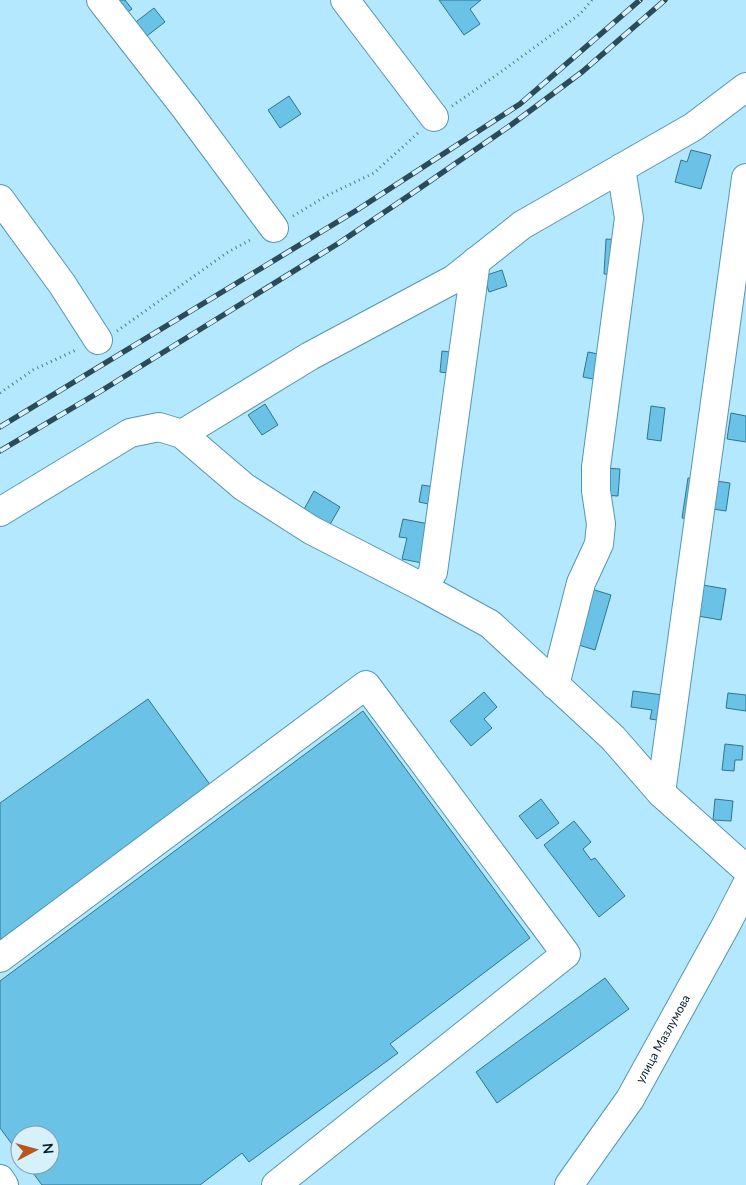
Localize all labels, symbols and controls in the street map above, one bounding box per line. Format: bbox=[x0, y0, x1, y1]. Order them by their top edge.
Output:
street label: улица Мазлумова bbox=[632, 992, 693, 1086]
north arrow bbox=[10, 1125, 60, 1175]
text: N bbox=[39, 1142, 57, 1155]

